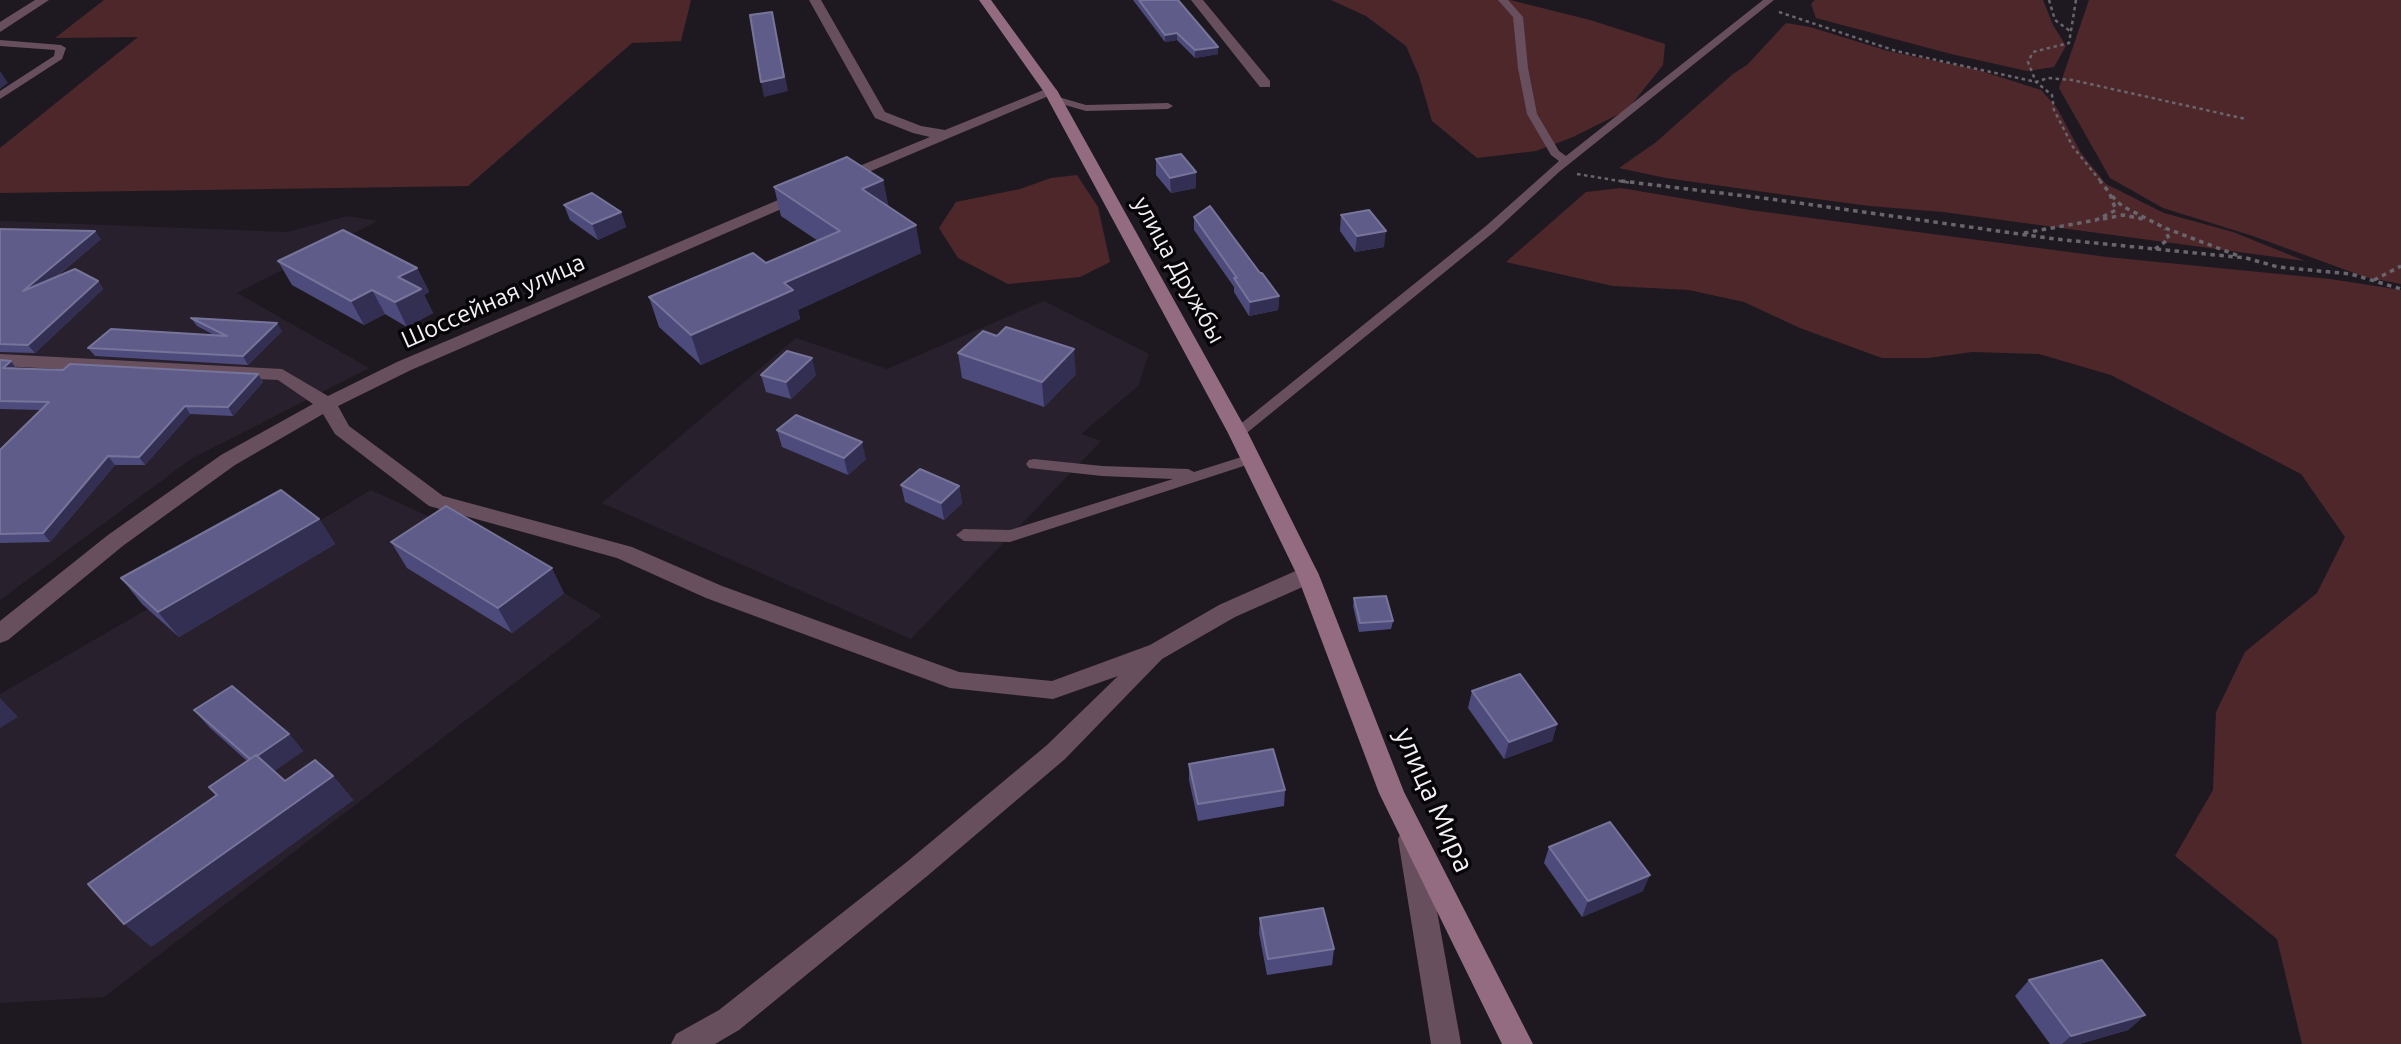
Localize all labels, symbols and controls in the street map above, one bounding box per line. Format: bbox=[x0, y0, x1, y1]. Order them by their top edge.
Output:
street label: улица Дружбы bbox=[1127, 192, 1231, 348]
street label: Шоссейная улица bbox=[397, 248, 589, 354]
street label: улица Мира bbox=[1387, 722, 1481, 878]

